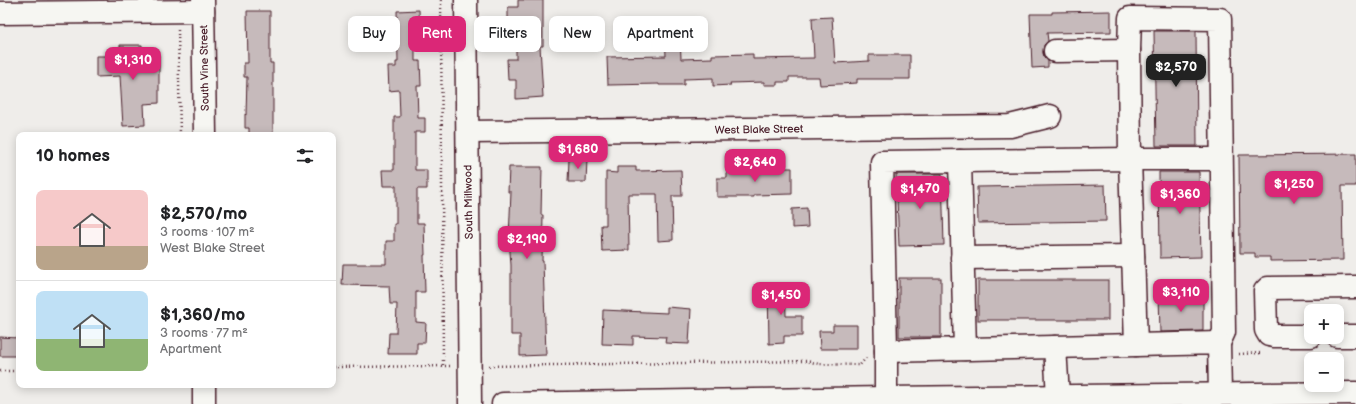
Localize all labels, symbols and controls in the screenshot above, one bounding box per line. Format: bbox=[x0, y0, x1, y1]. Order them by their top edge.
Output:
chip: Buy bbox=[348, 16, 400, 52]
chip: Rent bbox=[408, 16, 466, 52]
chip: Filters bbox=[474, 16, 541, 52]
chip: New bbox=[549, 16, 605, 52]
chip: Apartment bbox=[613, 16, 708, 52]
street label: South Vine Street bbox=[197, 24, 212, 111]
pin: $1,310 bbox=[100, 47, 166, 81]
text: $1,310 bbox=[114, 52, 152, 68]
pin: $2,570 bbox=[1143, 54, 1209, 88]
text: $2,570 bbox=[1155, 59, 1197, 75]
street label: West Blake Street bbox=[715, 122, 804, 137]
pin: $1,680 bbox=[545, 136, 611, 170]
text: $1,680 bbox=[558, 141, 598, 157]
icon: filters bbox=[294, 145, 316, 167]
text: 10 homes bbox=[36, 146, 110, 166]
pin: $2,640 bbox=[722, 149, 788, 183]
text: $2,640 bbox=[734, 154, 776, 170]
street label: South Millwood bbox=[461, 165, 476, 239]
pin: $1,250 bbox=[1261, 171, 1327, 205]
pin: $1,470 bbox=[887, 176, 953, 210]
text: $1,250 bbox=[1274, 176, 1314, 192]
text: $1,470 bbox=[900, 181, 940, 197]
pin: $1,360 bbox=[1147, 181, 1213, 215]
text: $1,360 bbox=[1160, 186, 1200, 202]
text: $2,570/mo bbox=[160, 204, 247, 224]
icon: home bbox=[68, 206, 116, 254]
text: 3 rooms · 107 m² bbox=[160, 224, 255, 240]
pin: $2,190 bbox=[494, 226, 560, 260]
text: $2,190 bbox=[507, 231, 547, 247]
text: West Blake Street bbox=[160, 240, 265, 256]
pin: $3,110 bbox=[1148, 279, 1214, 313]
pin: $1,450 bbox=[748, 282, 814, 316]
text: $3,110 bbox=[1162, 284, 1200, 300]
text: $1,450 bbox=[761, 287, 801, 303]
map controls bbox=[1304, 304, 1344, 392]
button: + bbox=[1304, 304, 1344, 344]
text: $1,360/mo bbox=[160, 305, 245, 325]
icon: home bbox=[68, 307, 116, 355]
text: 3 rooms · 77 m² bbox=[160, 325, 248, 341]
text: Apartment bbox=[160, 341, 221, 357]
button: − bbox=[1304, 352, 1344, 392]

